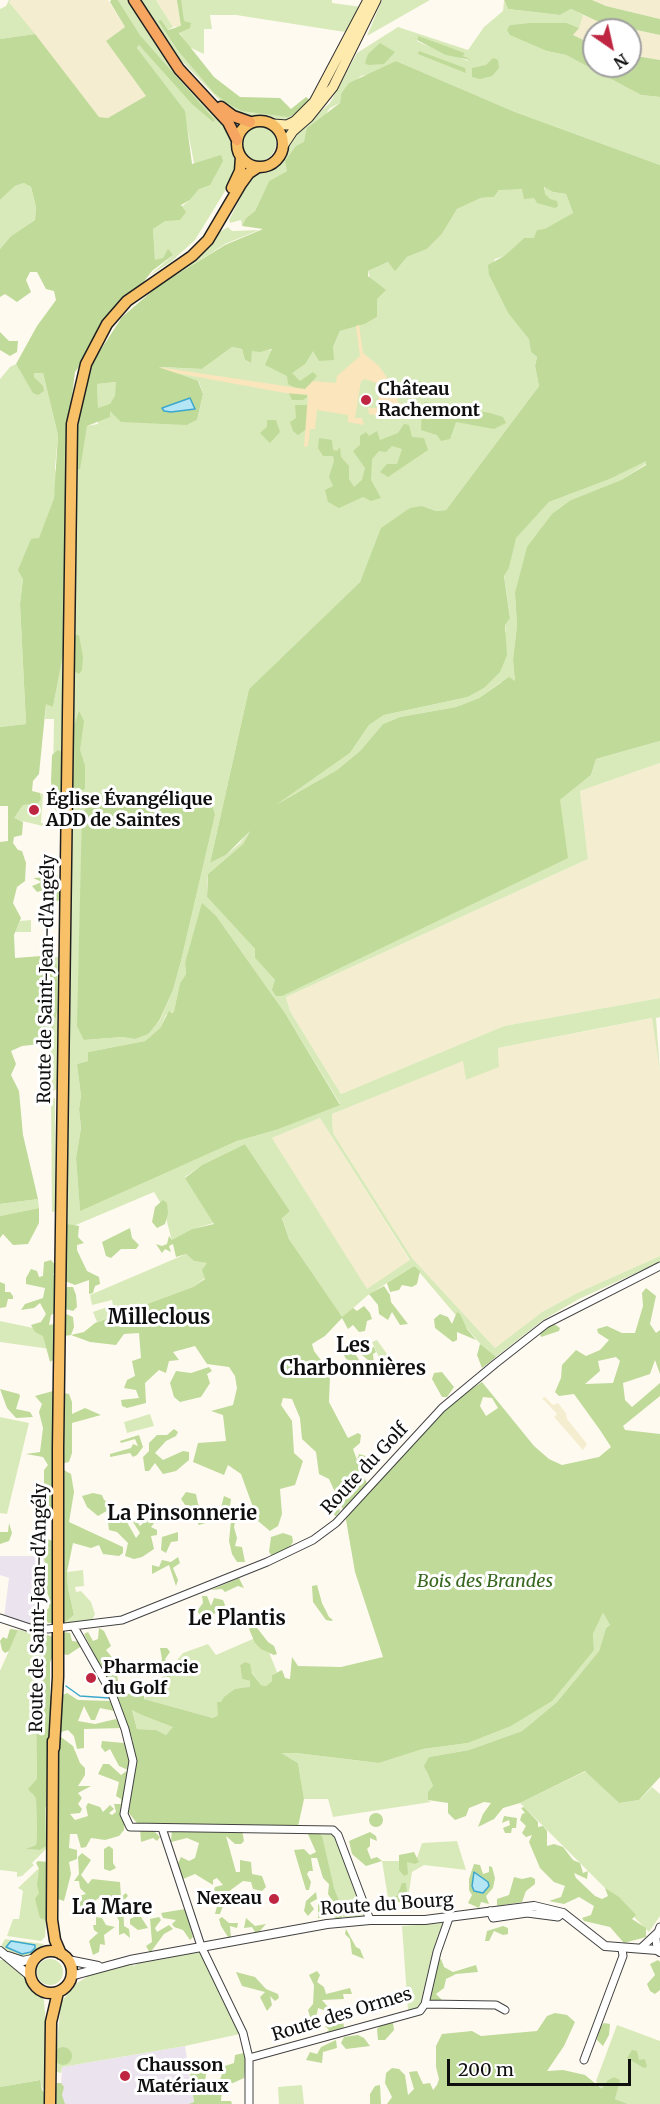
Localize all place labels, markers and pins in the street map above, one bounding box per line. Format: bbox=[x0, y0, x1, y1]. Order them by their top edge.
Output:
place label: Château Rachemont bbox=[378, 379, 480, 422]
marker: Château Rachemont bbox=[359, 393, 373, 407]
place label: Église Évangélique ADD de Saintes bbox=[46, 789, 213, 832]
marker: Église Évangélique ADD de Saintes bbox=[27, 803, 41, 817]
place label: Pharmacie du Golf bbox=[103, 1657, 198, 1700]
marker: Pharmacie du Golf bbox=[84, 1671, 98, 1685]
place label: Nexeau bbox=[196, 1888, 262, 1910]
marker: Nexeau bbox=[267, 1892, 281, 1906]
place label: Chausson Matériaux bbox=[137, 2055, 229, 2098]
marker: Chausson Matériaux bbox=[118, 2069, 132, 2083]

